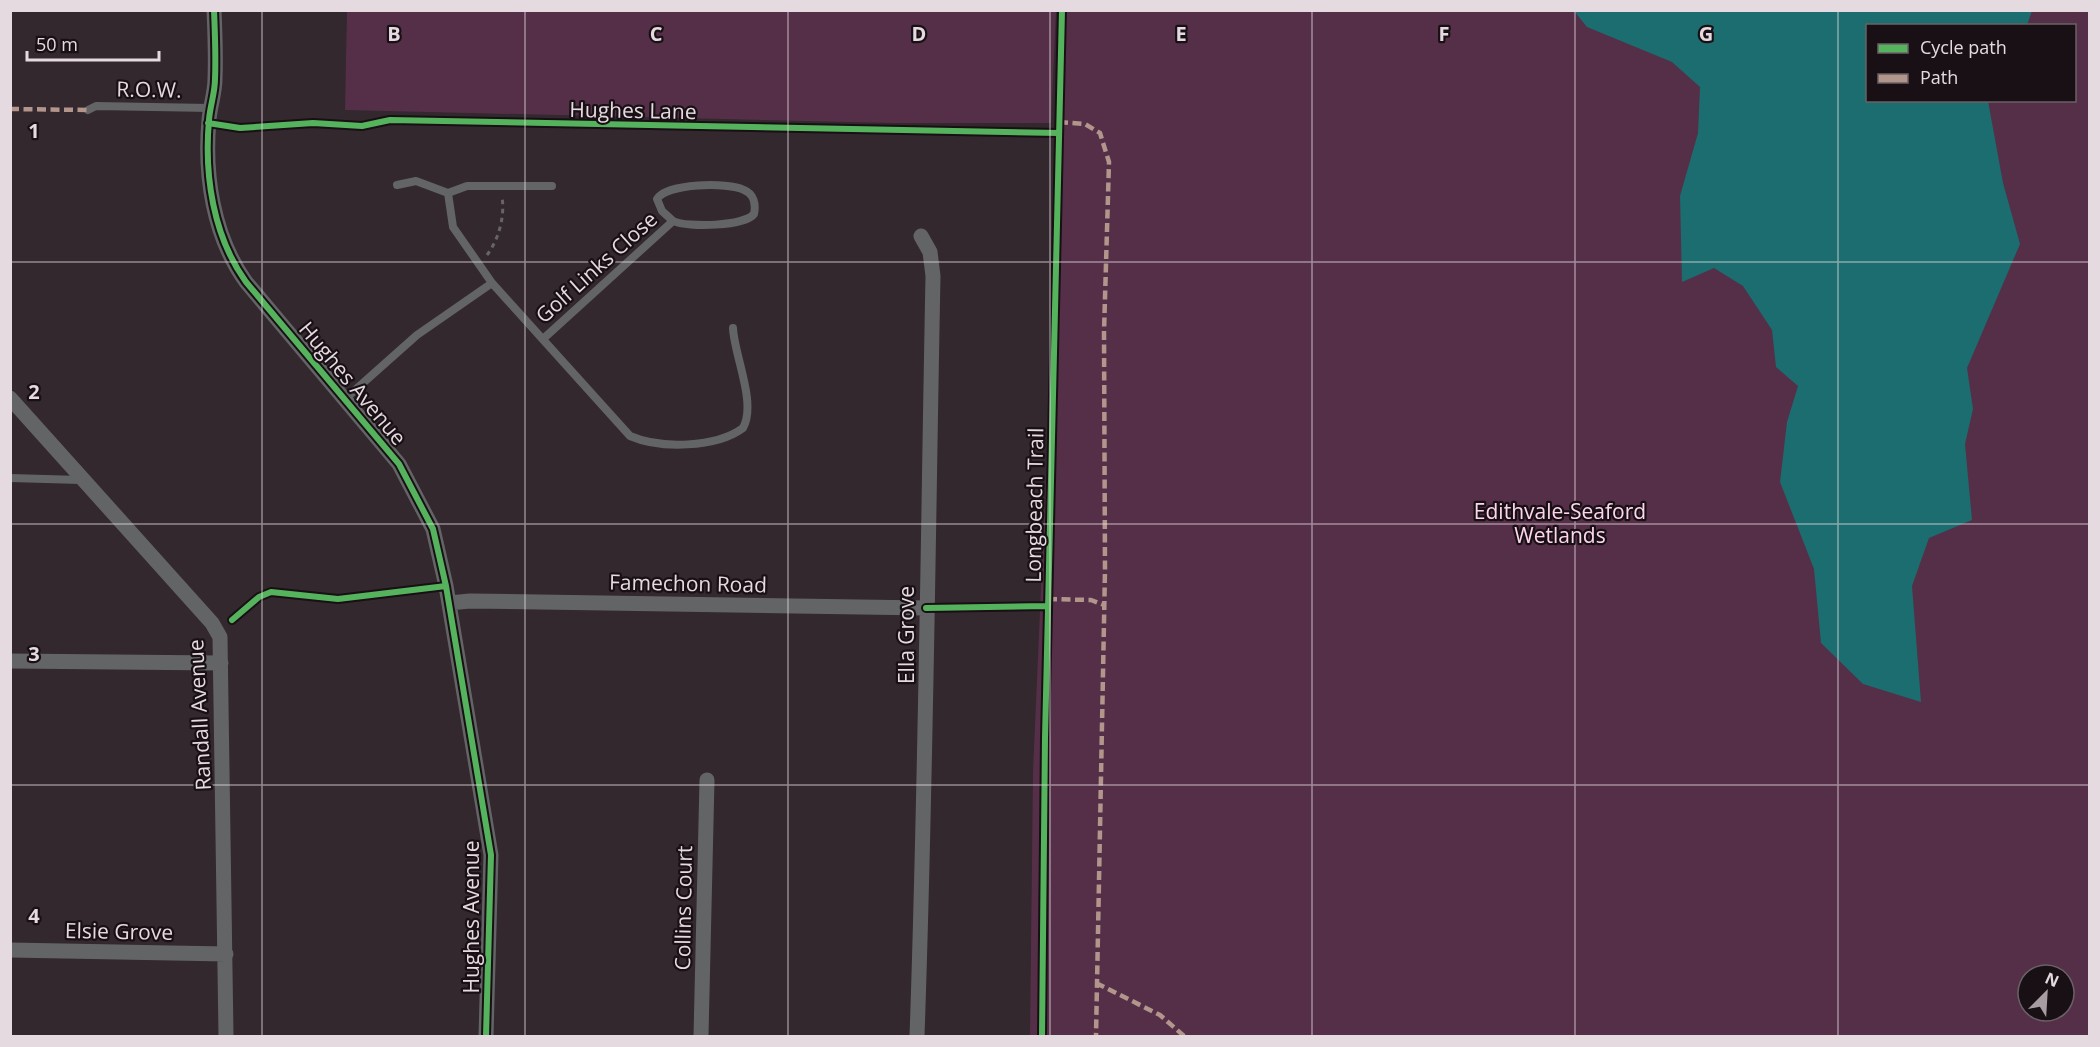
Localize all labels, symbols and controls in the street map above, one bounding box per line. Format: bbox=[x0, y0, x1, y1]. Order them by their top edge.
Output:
text: B bbox=[387, 20, 401, 47]
text: C bbox=[650, 20, 663, 47]
text: D bbox=[912, 20, 926, 47]
text: E bbox=[1175, 20, 1187, 47]
text: F bbox=[1439, 20, 1449, 47]
text: G bbox=[1699, 20, 1713, 47]
scale bar bbox=[27, 24, 159, 62]
legend bbox=[1866, 24, 2076, 102]
text: 50 m bbox=[36, 32, 78, 56]
text: Cycle path bbox=[1920, 35, 2007, 59]
text: Path bbox=[1920, 65, 1958, 89]
street label: R.O.W. bbox=[116, 74, 182, 104]
street label: Hughes Lane bbox=[569, 95, 697, 125]
text: 1 bbox=[28, 117, 40, 144]
street label: Golf Links Close bbox=[529, 205, 663, 329]
street label: Hughes Avenue bbox=[293, 315, 413, 451]
text: 2 bbox=[28, 378, 40, 405]
street label: Longbeach Trail bbox=[1019, 427, 1049, 583]
park label: Edithvale-Seaford Wetlands bbox=[1474, 497, 1646, 549]
street label: Famechon Road bbox=[609, 568, 767, 598]
street label: Ella Grove bbox=[892, 586, 920, 684]
street label: Randall Avenue bbox=[181, 639, 217, 791]
text: 3 bbox=[28, 640, 40, 667]
street label: Hughes Avenue bbox=[457, 840, 485, 994]
street label: Collins Court bbox=[668, 845, 698, 971]
text: 4 bbox=[28, 902, 40, 929]
street label: Elsie Grove bbox=[65, 916, 173, 946]
north arrow bbox=[2016, 963, 2076, 1023]
text: N bbox=[2042, 967, 2063, 992]

